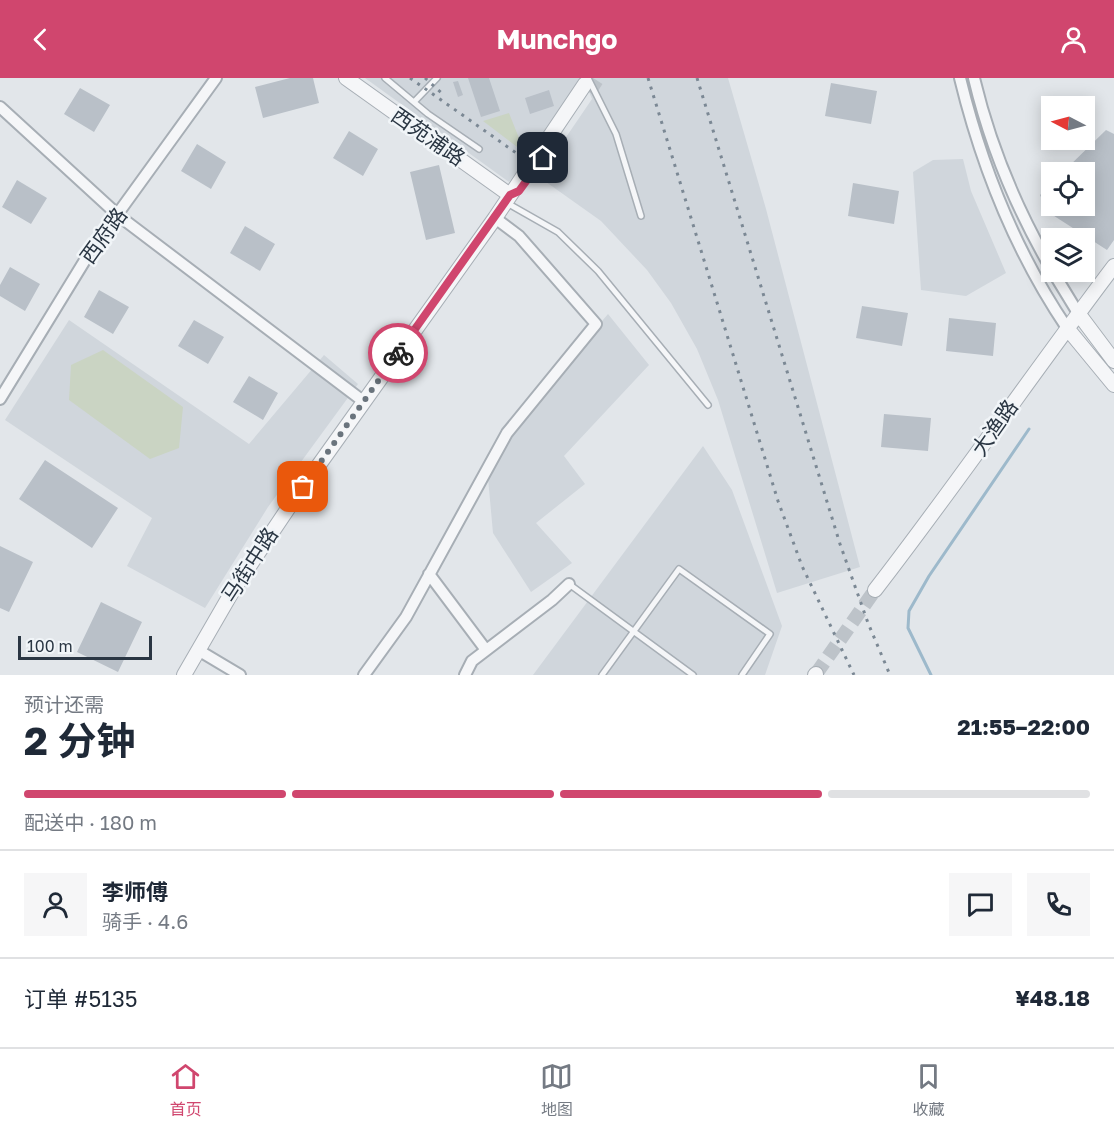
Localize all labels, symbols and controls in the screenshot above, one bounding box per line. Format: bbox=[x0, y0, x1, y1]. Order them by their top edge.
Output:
icon: back bbox=[24, 23, 57, 56]
text: Munchgo bbox=[496, 23, 618, 55]
icon: person bbox=[1057, 23, 1090, 56]
north arrow bbox=[1041, 96, 1095, 150]
map controls bbox=[1041, 96, 1095, 282]
street label: 西苑浦路 bbox=[387, 101, 470, 171]
pin bbox=[517, 132, 568, 183]
icon: home bbox=[526, 141, 559, 174]
button: locate bbox=[1041, 162, 1095, 216]
street label: 西府路 bbox=[74, 202, 132, 269]
button: layers bbox=[1041, 228, 1095, 282]
courier bbox=[368, 323, 428, 383]
icon: bike bbox=[382, 337, 415, 370]
street label: 大渔路 bbox=[965, 394, 1023, 461]
pin bbox=[277, 461, 328, 512]
icon: bag bbox=[286, 470, 319, 503]
street label: 马街中路 bbox=[215, 522, 283, 607]
scale bar bbox=[18, 633, 152, 660]
text: 100 m bbox=[27, 636, 73, 656]
text: 预计还需 bbox=[24, 692, 104, 716]
text: 21:55–22:00 bbox=[957, 713, 1090, 740]
text: 2 分钟 bbox=[24, 717, 136, 764]
text: 配送中 · 180 m bbox=[24, 810, 157, 834]
button: person bbox=[24, 873, 87, 936]
button: chat bbox=[949, 873, 1012, 936]
button: phone bbox=[1027, 873, 1090, 936]
text: 李师傅 bbox=[102, 878, 168, 905]
text: 骑手 · 4.6 bbox=[102, 909, 188, 933]
text: ¥48.18 bbox=[1015, 984, 1090, 1011]
text: 订单 #5135 bbox=[24, 985, 138, 1012]
tab: 首页 bbox=[169, 1060, 202, 1120]
tab: 地图 bbox=[540, 1060, 573, 1120]
tab: 收藏 bbox=[912, 1060, 945, 1120]

